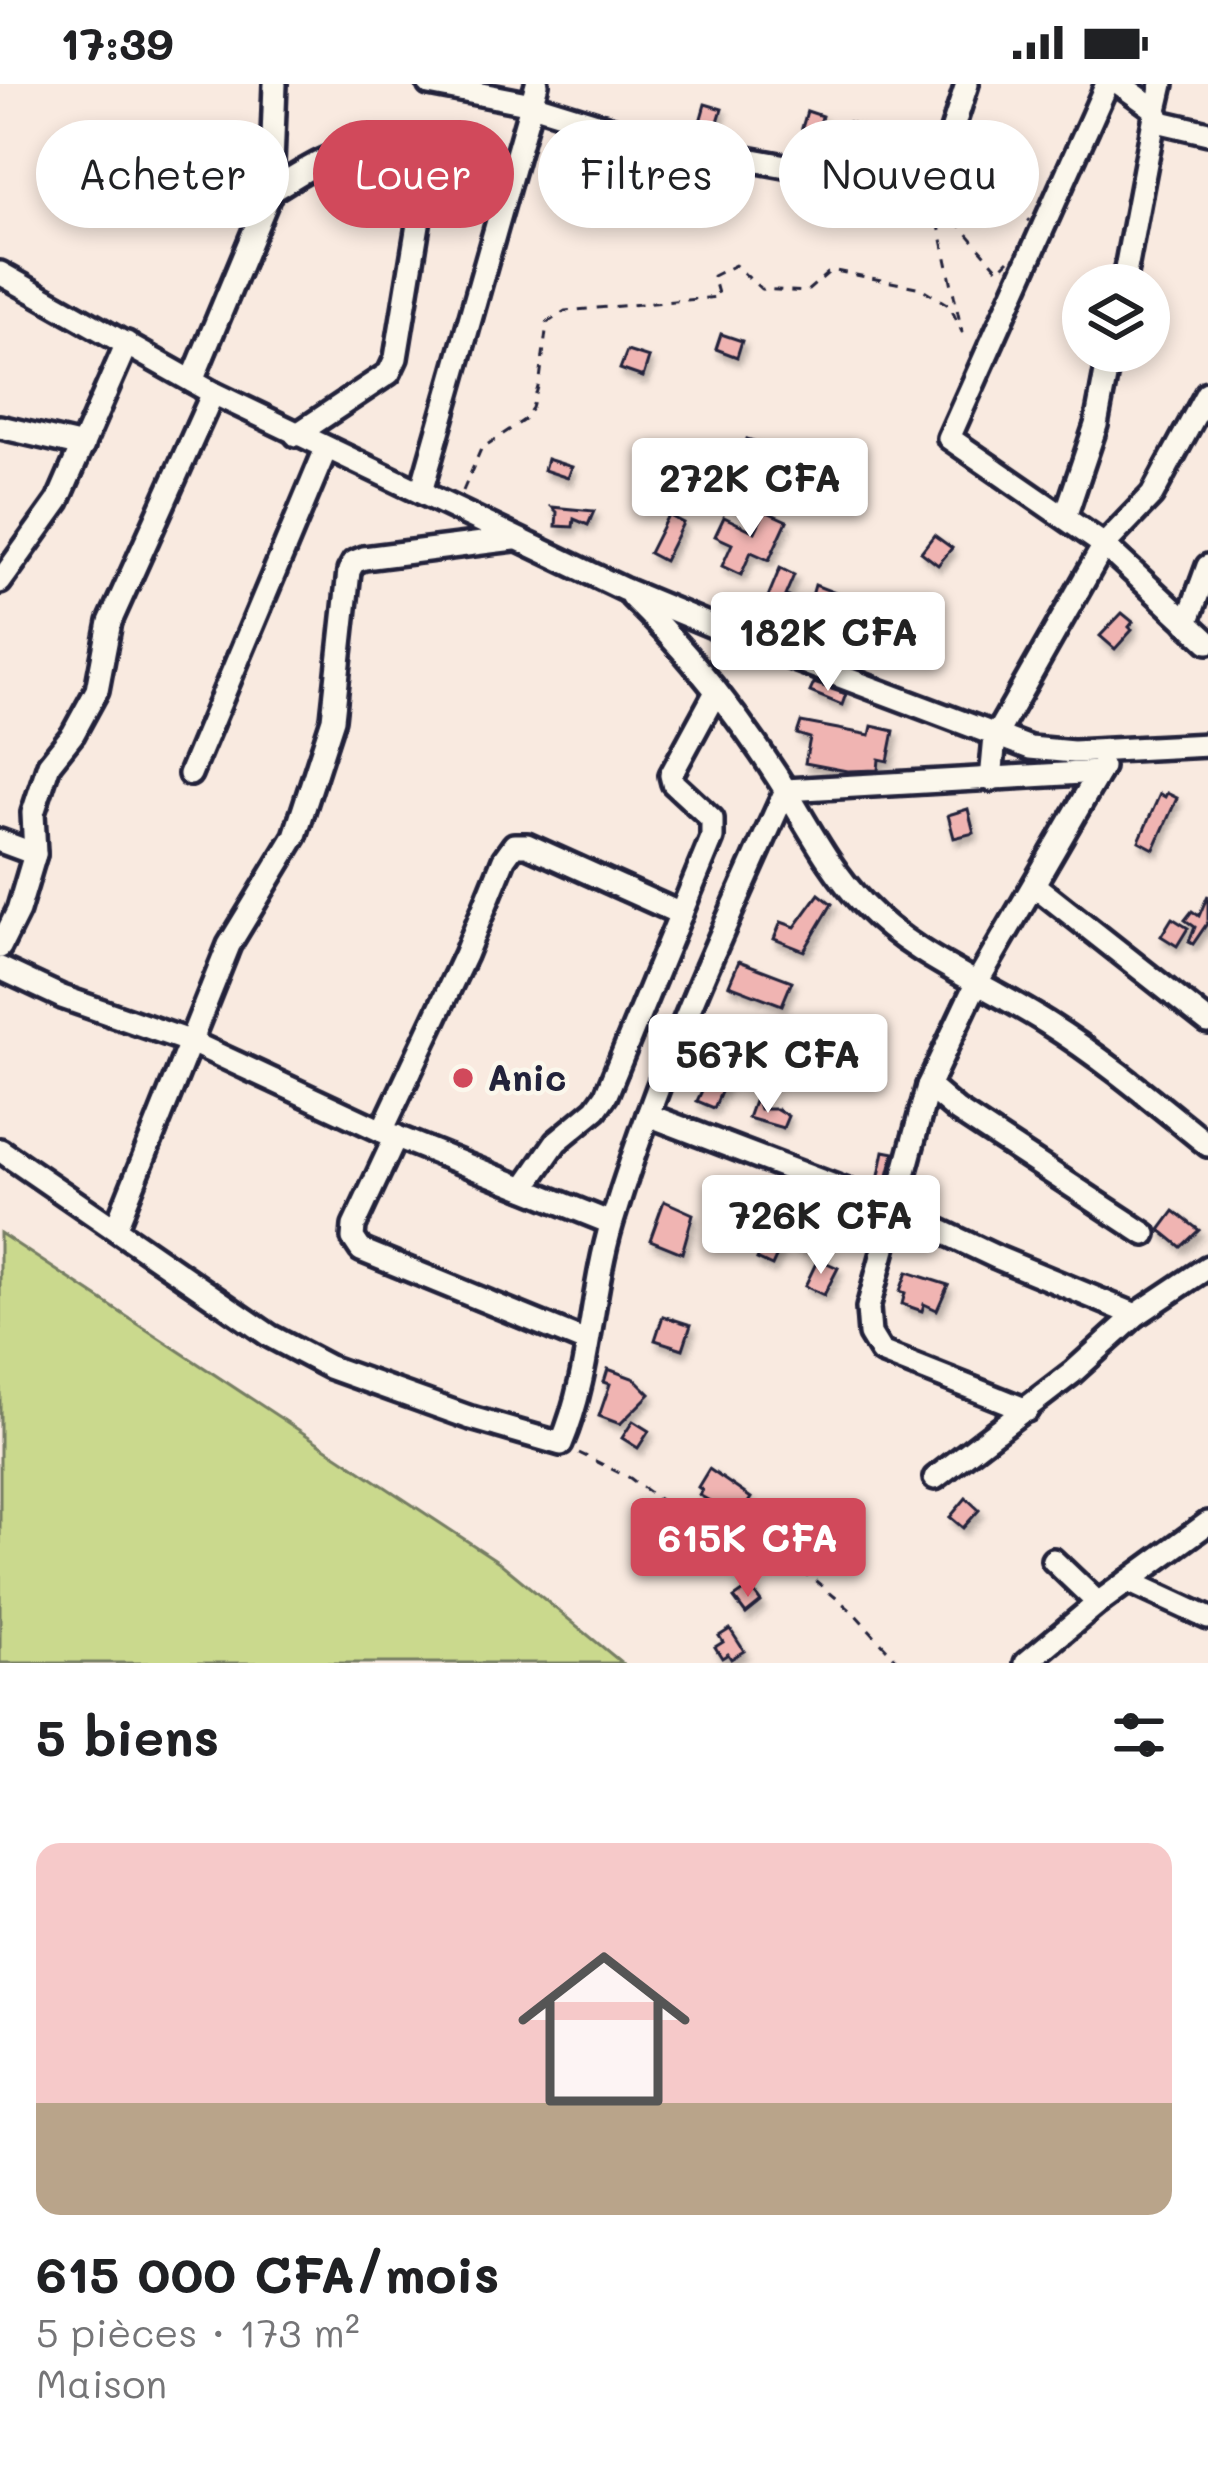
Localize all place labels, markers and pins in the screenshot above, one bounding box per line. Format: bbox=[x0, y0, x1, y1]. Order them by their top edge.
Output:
pin: 272K CFA bbox=[626, 438, 874, 540]
pin: 182K CFA bbox=[704, 592, 952, 694]
pin: 567K CFA bbox=[644, 1014, 892, 1116]
place label: Anic bbox=[487, 1053, 566, 1100]
marker: Anic bbox=[450, 1065, 476, 1091]
pin: 726K CFA bbox=[697, 1175, 945, 1277]
pin: 615K CFA bbox=[624, 1498, 872, 1600]

